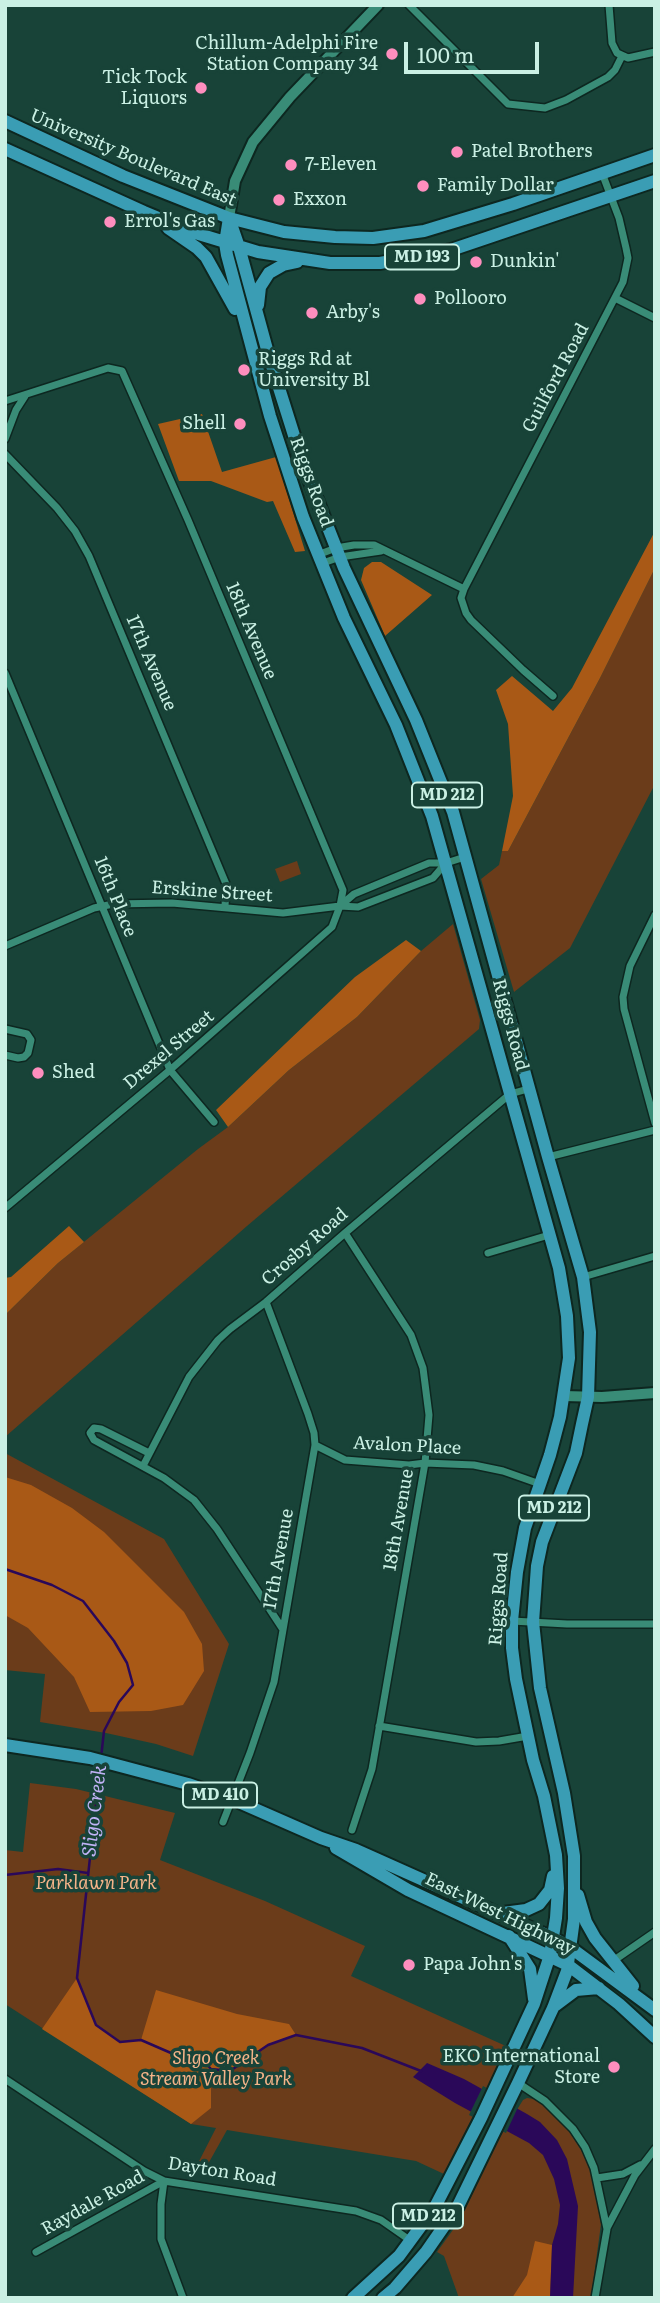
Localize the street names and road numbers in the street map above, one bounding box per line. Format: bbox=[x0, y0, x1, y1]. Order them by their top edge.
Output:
street label: University Boulevard East bbox=[27, 105, 239, 211]
road number: MD 193 bbox=[385, 244, 459, 270]
street label: Guilford Road bbox=[518, 320, 594, 436]
street label: Riggs Road bbox=[285, 434, 337, 530]
street label: 18th Avenue bbox=[221, 579, 281, 683]
street label: 17th Avenue bbox=[121, 612, 181, 714]
road number: MD 212 bbox=[412, 782, 482, 808]
street label: 16th Place bbox=[89, 854, 141, 940]
street label: Erskine Street bbox=[151, 877, 273, 907]
street label: Riggs Road bbox=[487, 977, 533, 1073]
street label: Drexel Street bbox=[119, 1006, 219, 1094]
street label: Crosby Road bbox=[257, 1204, 353, 1290]
street label: Avalon Place bbox=[352, 1432, 462, 1460]
street label: 18th Avenue bbox=[379, 1467, 419, 1573]
road number: MD 212 bbox=[519, 1496, 589, 1520]
street label: 17th Avenue bbox=[260, 1507, 298, 1611]
street label: Riggs Road bbox=[485, 1551, 513, 1647]
road number: MD 410 bbox=[183, 1783, 257, 1808]
street label: East-West Highway bbox=[421, 1868, 579, 1960]
street label: Dayton Road bbox=[166, 2153, 278, 2191]
street label: Raydale Road bbox=[38, 2166, 148, 2240]
road number: MD 212 bbox=[393, 2204, 463, 2228]

